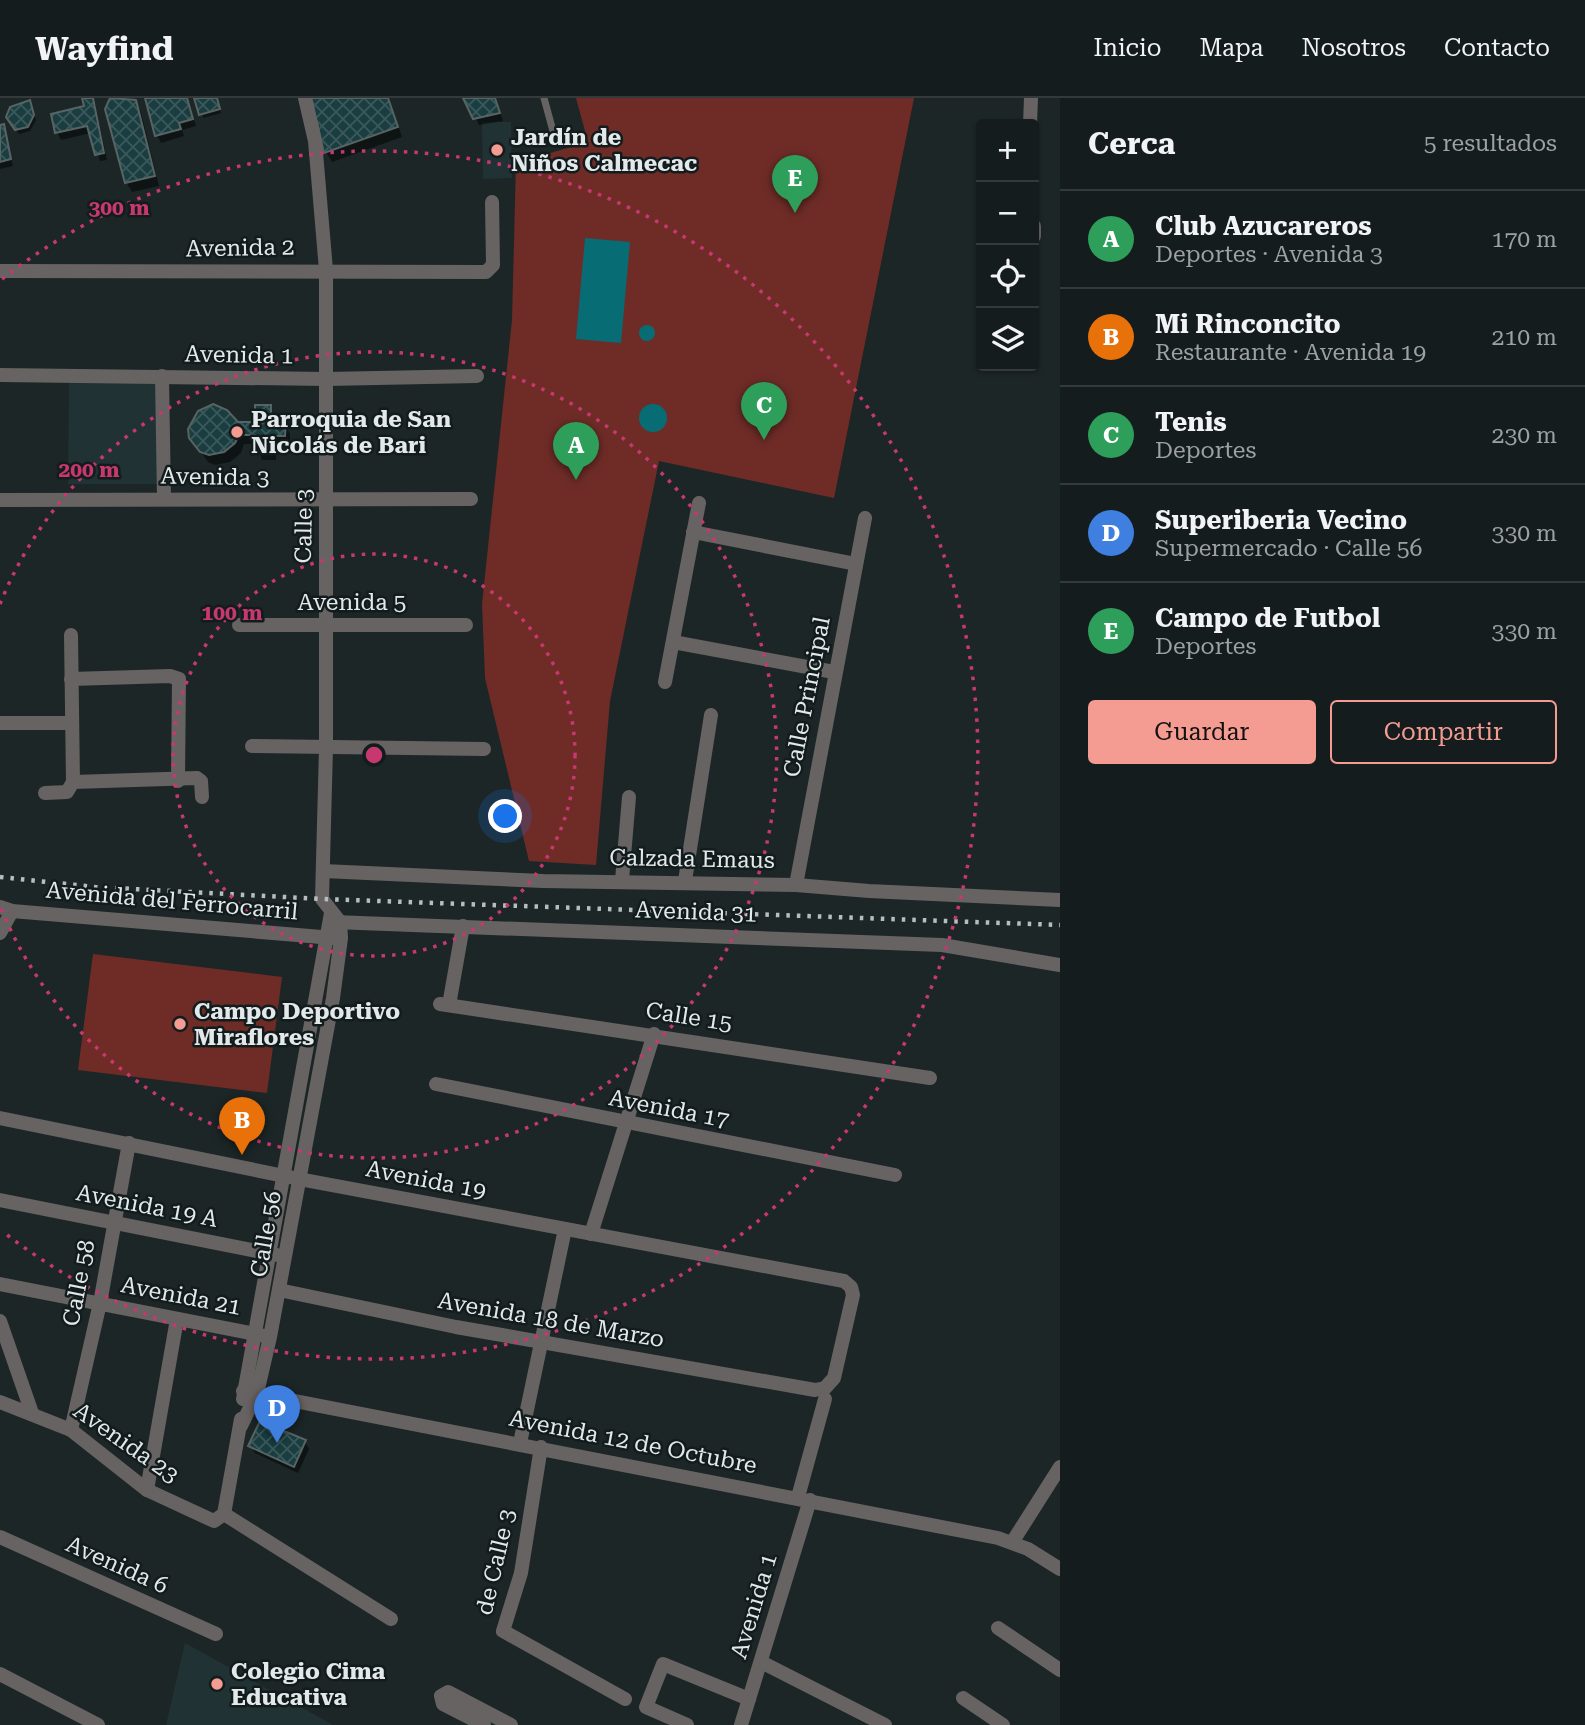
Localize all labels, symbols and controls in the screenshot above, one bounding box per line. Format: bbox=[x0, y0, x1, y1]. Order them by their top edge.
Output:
text: Wayfind bbox=[35, 29, 174, 68]
text: Inicio bbox=[1093, 34, 1161, 62]
text: Mapa bbox=[1199, 34, 1264, 62]
text: Nosotros bbox=[1302, 34, 1406, 62]
text: Contacto bbox=[1444, 34, 1550, 62]
map controls bbox=[976, 119, 1039, 371]
button: + bbox=[976, 119, 1039, 182]
place label: Jardín de Niños Calmecac bbox=[511, 124, 697, 177]
text: Cerca bbox=[1088, 126, 1175, 161]
text: 5 resultados bbox=[1424, 130, 1557, 157]
marker: Jardín de Niños Calmecac bbox=[489, 142, 505, 158]
pin: E bbox=[772, 155, 818, 213]
button: − bbox=[976, 182, 1039, 245]
text: 300 m bbox=[89, 196, 149, 220]
text: Club Azucareros bbox=[1155, 211, 1372, 241]
text: A bbox=[1103, 226, 1119, 253]
text: 170 m bbox=[1492, 226, 1557, 253]
street label: Avenida 2 bbox=[185, 234, 295, 262]
text: Deportes · Avenida 3 bbox=[1155, 241, 1383, 268]
button: locate bbox=[976, 245, 1039, 308]
button: layers bbox=[976, 308, 1039, 371]
text: Mi Rinconcito bbox=[1155, 309, 1340, 339]
text: B bbox=[1103, 324, 1119, 351]
text: 210 m bbox=[1492, 324, 1557, 351]
text: Restaurante · Avenida 19 bbox=[1155, 339, 1426, 366]
street label: Avenida 1 bbox=[184, 341, 294, 369]
pin: C bbox=[741, 382, 787, 440]
place label: Parroquia de San Nicolás de Bari bbox=[251, 406, 452, 459]
text: Tenis bbox=[1155, 407, 1227, 437]
pin: A bbox=[553, 422, 599, 480]
text: C bbox=[1103, 422, 1119, 449]
text: 230 m bbox=[1492, 422, 1557, 449]
marker: Parroquia de San Nicolás de Bari bbox=[229, 424, 245, 440]
text: Deportes bbox=[1155, 437, 1256, 464]
text: 200 m bbox=[59, 458, 119, 482]
street label: Avenida 3 bbox=[160, 463, 270, 491]
street label: Calle 3 bbox=[290, 489, 318, 563]
text: Superiberia Vecino bbox=[1155, 505, 1407, 535]
text: D bbox=[1102, 520, 1120, 547]
text: 330 m bbox=[1492, 520, 1557, 547]
text: Supermercado · Calle 56 bbox=[1155, 535, 1422, 562]
street label: Avenida 5 bbox=[298, 589, 406, 616]
text: 100 m bbox=[202, 601, 262, 625]
text: Campo de Futbol bbox=[1155, 603, 1380, 633]
street label: Calle Principal bbox=[778, 615, 836, 779]
text: E bbox=[1104, 618, 1118, 645]
text: 330 m bbox=[1492, 618, 1557, 645]
text: Deportes bbox=[1155, 633, 1256, 660]
button: Guardar bbox=[1088, 700, 1316, 764]
button: Compartir bbox=[1330, 700, 1557, 764]
centre of rings bbox=[362, 743, 386, 767]
your location bbox=[488, 799, 522, 833]
street label: Calzada Emaus bbox=[609, 844, 775, 874]
street label: Avenida del Ferrocarril bbox=[45, 877, 299, 925]
street label: Avenida 31 bbox=[635, 896, 757, 928]
street label: Calle 15 bbox=[644, 997, 734, 1037]
place label: Campo Deportivo Miraflores bbox=[194, 998, 400, 1051]
marker: Campo Deportivo Miraflores bbox=[172, 1016, 188, 1032]
street label: Avenida 17 bbox=[607, 1084, 731, 1134]
pin: B bbox=[219, 1097, 265, 1155]
street label: Avenida 19 bbox=[364, 1155, 488, 1205]
street label: Avenida 19 A bbox=[74, 1179, 220, 1233]
street label: Calle 56 bbox=[245, 1189, 287, 1279]
street label: Calle 58 bbox=[57, 1237, 101, 1328]
street label: Avenida 21 bbox=[119, 1271, 243, 1321]
street label: Avenida 18 de Marzo bbox=[436, 1287, 666, 1353]
pin: D bbox=[254, 1385, 300, 1443]
street label: Avenida 23 bbox=[68, 1397, 184, 1489]
street label: Avenida 12 de Octubre bbox=[507, 1405, 759, 1479]
street label: de Calle 3 bbox=[471, 1506, 521, 1618]
street label: Avenida 6 bbox=[62, 1531, 172, 1600]
street label: Avenida 1 bbox=[725, 1550, 783, 1662]
place label: Colegio Cima Educativa bbox=[231, 1658, 386, 1711]
marker: Colegio Cima Educativa bbox=[209, 1676, 225, 1692]

